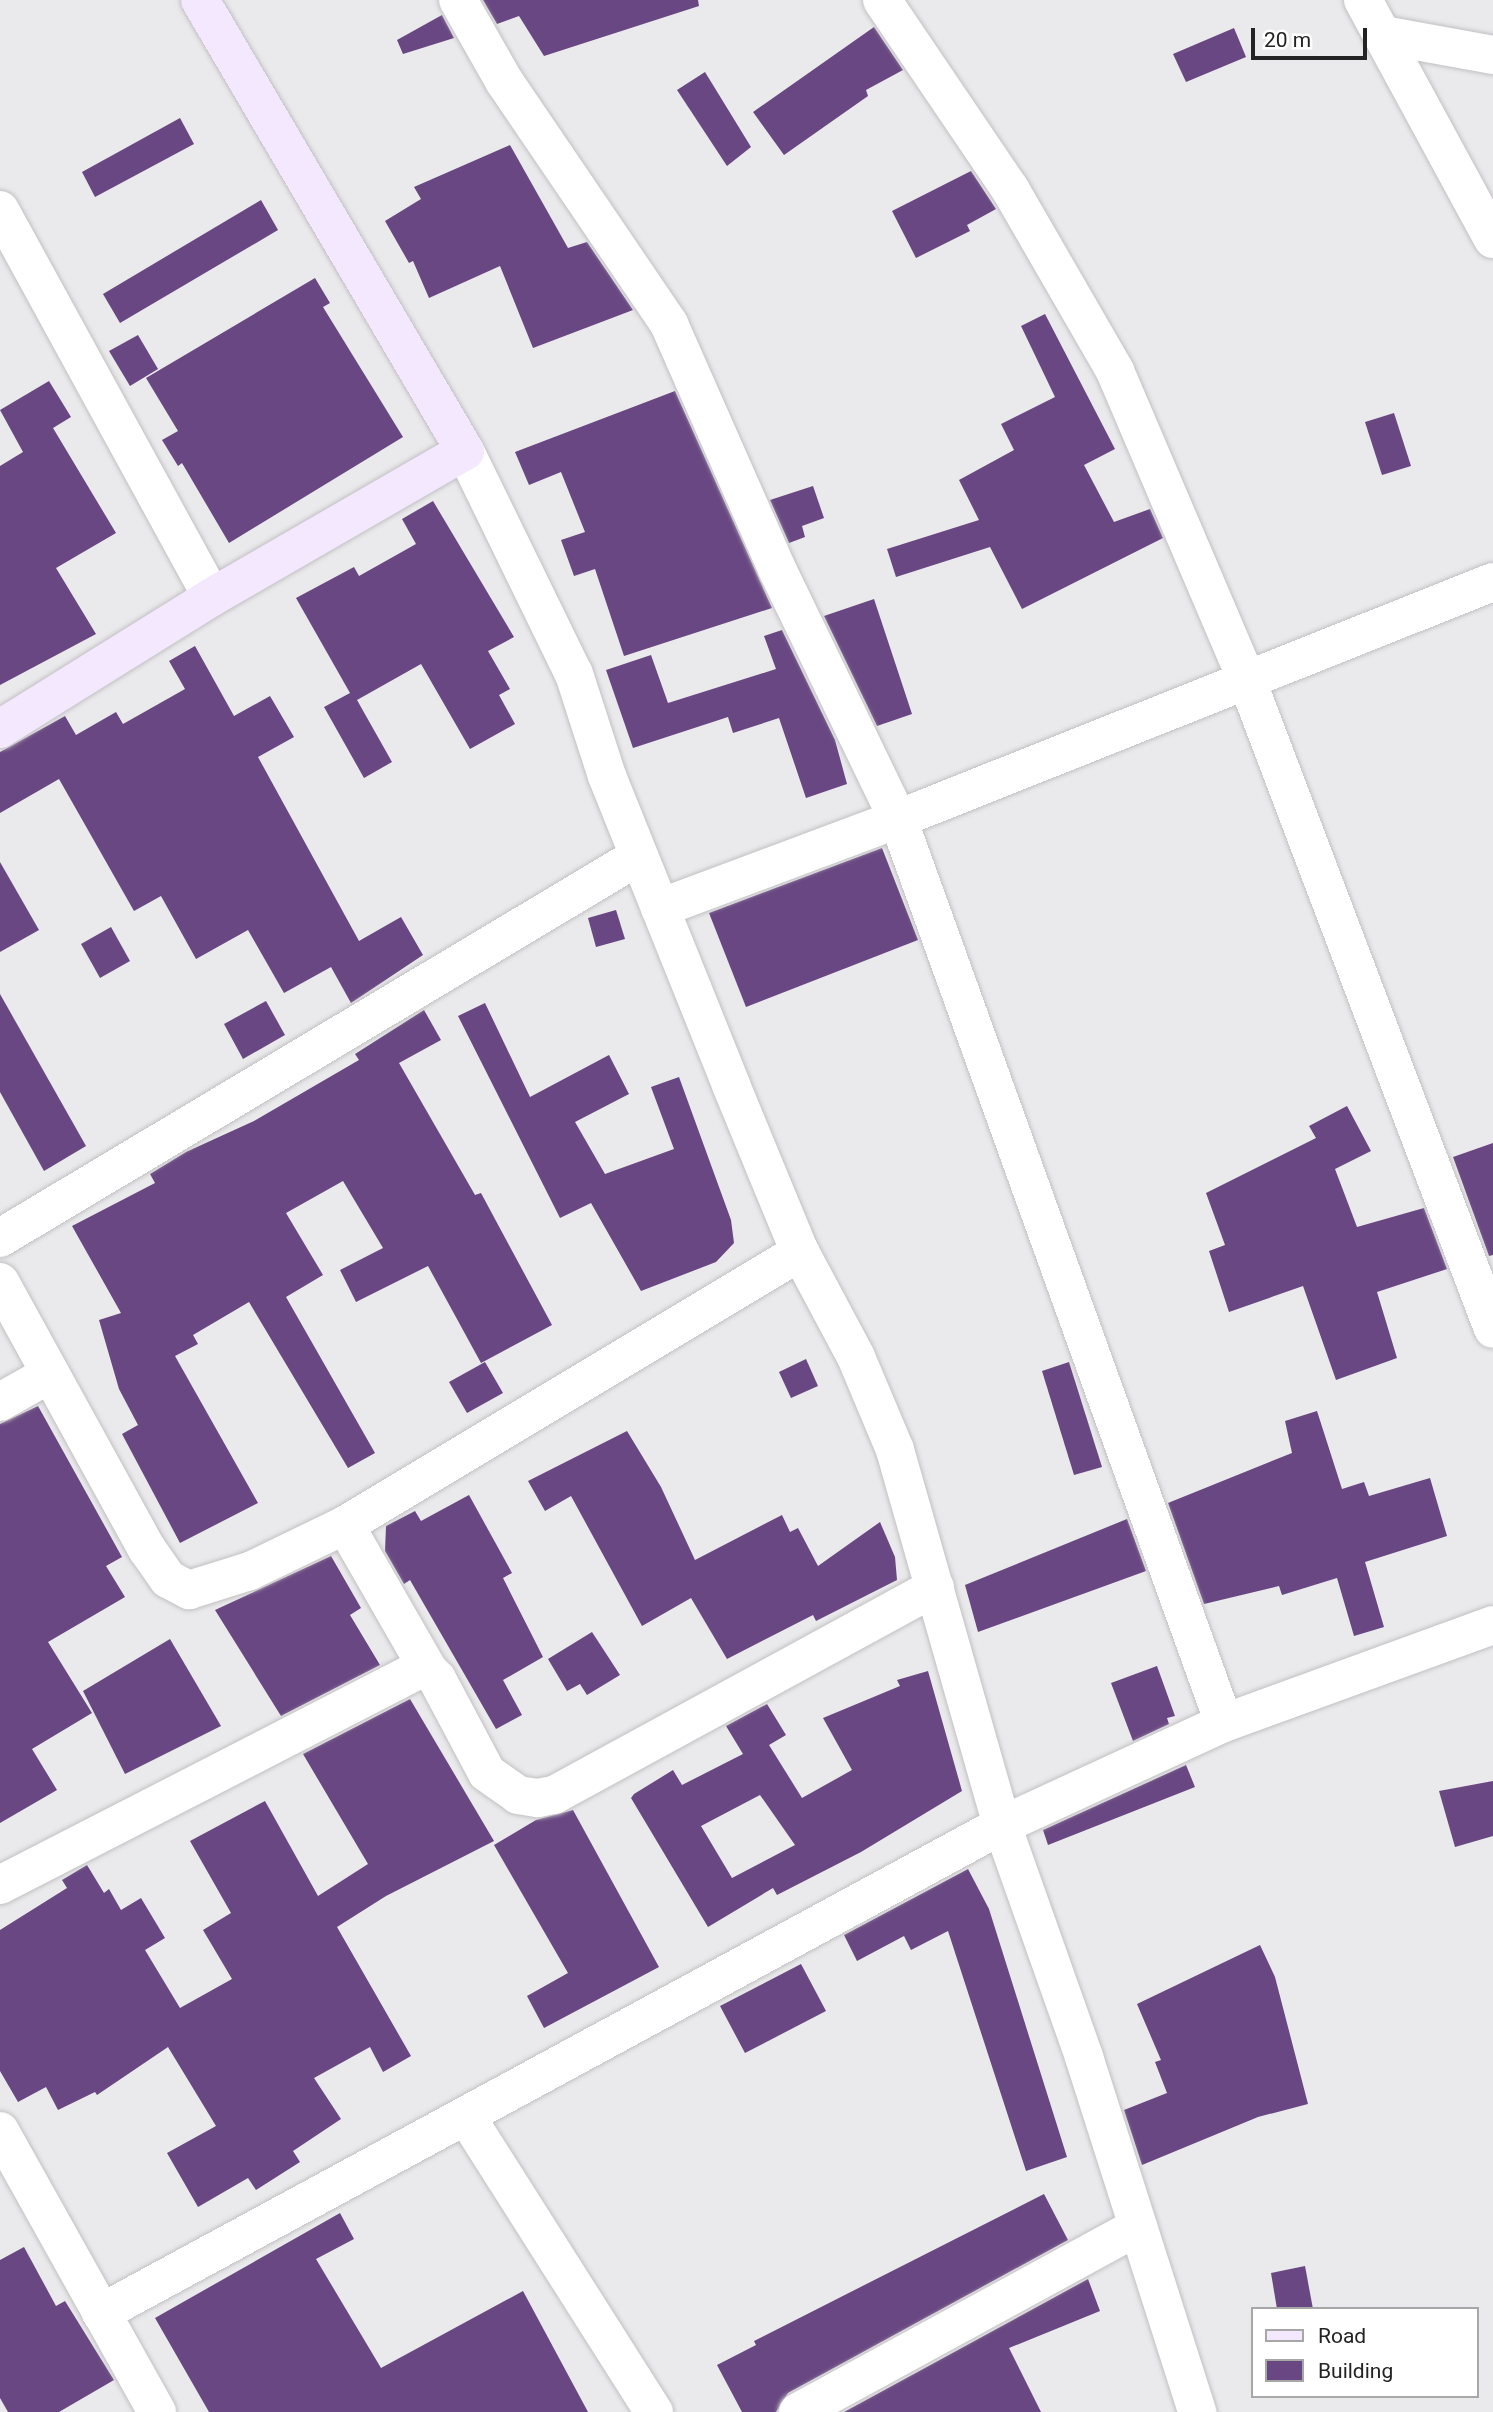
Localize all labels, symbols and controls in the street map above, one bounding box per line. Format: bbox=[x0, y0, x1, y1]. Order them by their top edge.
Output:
scale bar bbox=[1255, 14, 1370, 58]
text: 20 m bbox=[1264, 28, 1311, 52]
legend bbox=[1252, 2307, 1479, 2398]
text: Road bbox=[1318, 2324, 1366, 2348]
text: Building bbox=[1318, 2359, 1393, 2383]

